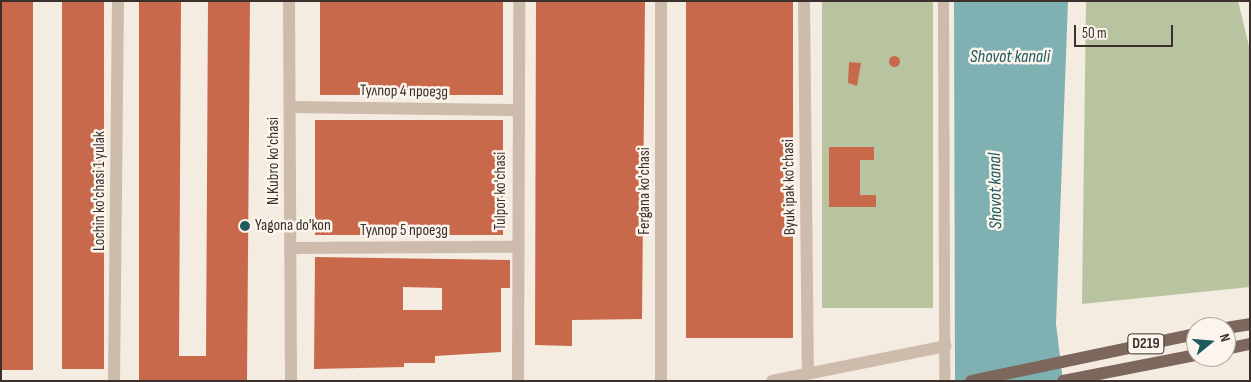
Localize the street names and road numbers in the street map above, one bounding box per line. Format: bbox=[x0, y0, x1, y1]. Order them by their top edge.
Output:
street label: Тулпор 4 проезд bbox=[360, 82, 448, 102]
street label: N.Kubro ko'chasi bbox=[264, 117, 284, 205]
street label: Lochin ko'chasi 1 yulak bbox=[90, 131, 110, 251]
street label: Byuk ipak ko'chasi bbox=[780, 139, 800, 235]
street label: Fergana ko'chasi bbox=[635, 147, 655, 235]
street label: Tulpor ko'chasi bbox=[491, 152, 511, 230]
street label: Тулпор 5 проезд bbox=[360, 221, 448, 241]
road number: D219 bbox=[1127, 332, 1165, 356]

